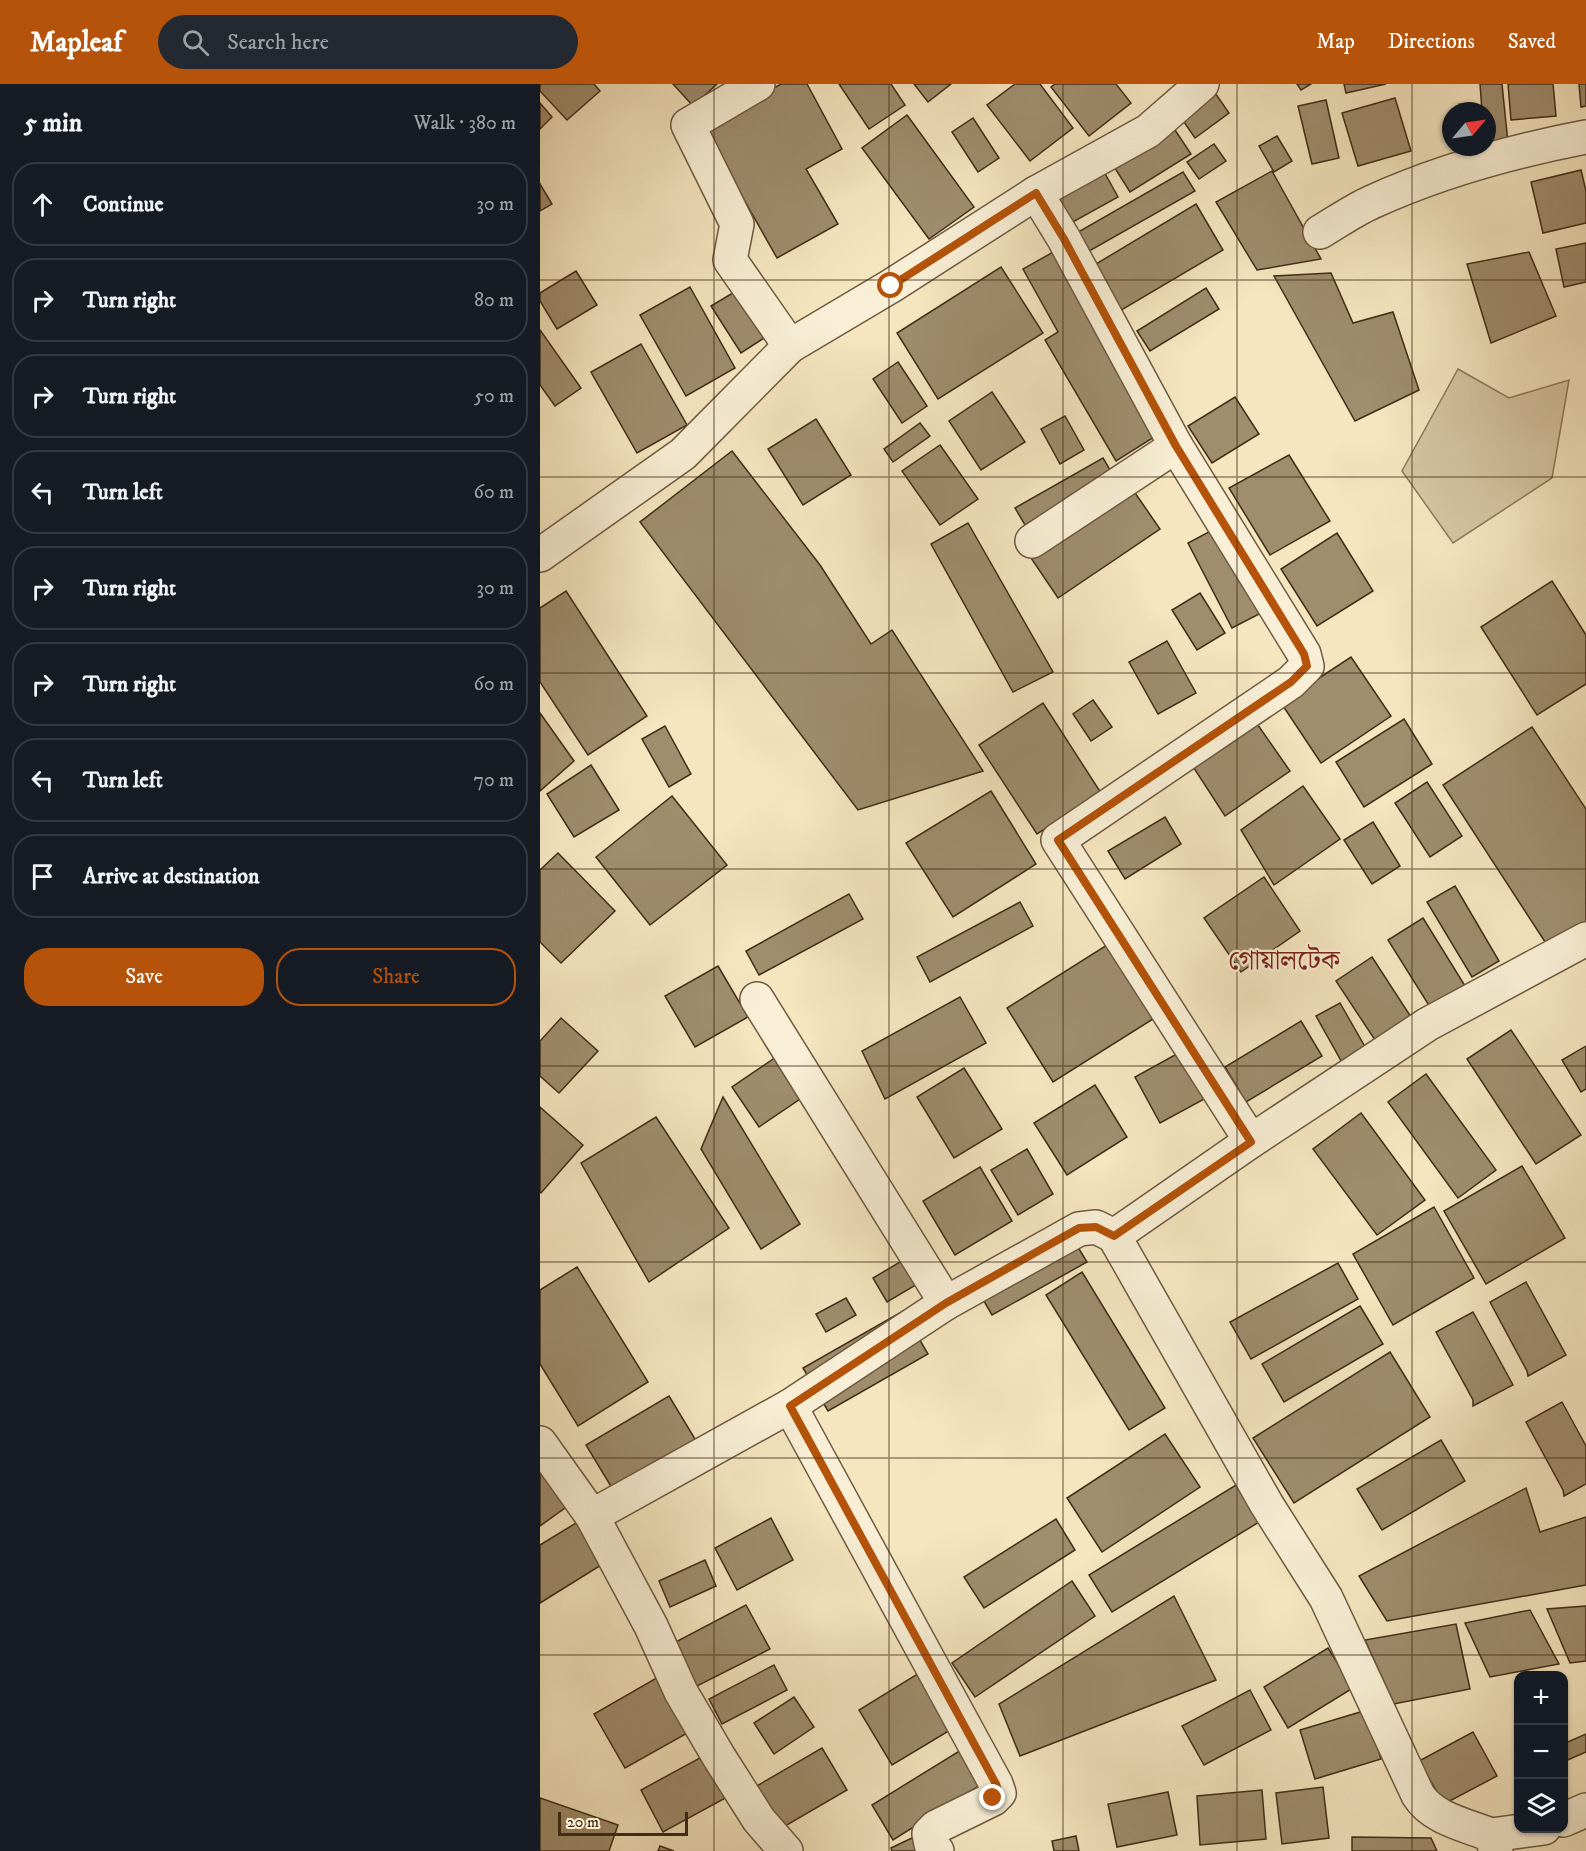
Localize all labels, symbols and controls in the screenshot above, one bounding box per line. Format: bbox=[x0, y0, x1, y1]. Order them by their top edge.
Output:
search box bbox=[158, 15, 578, 69]
text: Mapleaf bbox=[30, 25, 122, 60]
icon: search bbox=[179, 26, 212, 59]
text: Search here bbox=[227, 29, 329, 56]
text: Map bbox=[1316, 29, 1355, 55]
text: Directions bbox=[1388, 29, 1475, 55]
text: Saved bbox=[1508, 29, 1556, 55]
north arrow bbox=[1442, 102, 1496, 156]
text: 5 min bbox=[24, 107, 82, 140]
text: Walk · 380 m bbox=[414, 111, 516, 136]
icon: ahead bbox=[26, 188, 59, 221]
text: Continue bbox=[83, 191, 164, 218]
text: 30 m bbox=[476, 192, 514, 217]
route start bbox=[877, 272, 903, 298]
icon: right bbox=[26, 284, 59, 317]
text: Turn right bbox=[83, 287, 176, 314]
text: 80 m bbox=[474, 288, 514, 313]
icon: right bbox=[26, 380, 59, 413]
text: Turn right bbox=[83, 383, 176, 410]
text: 50 m bbox=[474, 384, 514, 409]
icon: left bbox=[26, 476, 59, 509]
text: Turn left bbox=[83, 479, 163, 506]
text: 60 m bbox=[474, 480, 514, 505]
icon: right bbox=[26, 572, 59, 605]
text: Turn right bbox=[83, 575, 176, 602]
text: 30 m bbox=[476, 576, 514, 601]
icon: right bbox=[26, 668, 59, 701]
text: Turn right bbox=[83, 671, 176, 698]
text: 60 m bbox=[474, 672, 514, 697]
icon: left bbox=[26, 764, 59, 797]
text: Turn left bbox=[83, 767, 163, 794]
text: 70 m bbox=[473, 768, 514, 793]
icon: arrive bbox=[26, 860, 59, 893]
text: Arrive at destination bbox=[83, 863, 260, 890]
district label: গোয়ালটেক bbox=[1228, 943, 1341, 978]
button: Save bbox=[24, 948, 264, 1006]
button: Share bbox=[276, 948, 516, 1006]
map controls bbox=[1514, 1671, 1568, 1833]
button: + bbox=[1514, 1671, 1568, 1725]
button: − bbox=[1514, 1725, 1568, 1779]
button: layers bbox=[1514, 1779, 1568, 1833]
route end bbox=[979, 1784, 1005, 1810]
scale bar bbox=[558, 1809, 688, 1836]
text: 20 m bbox=[567, 1812, 599, 1832]

